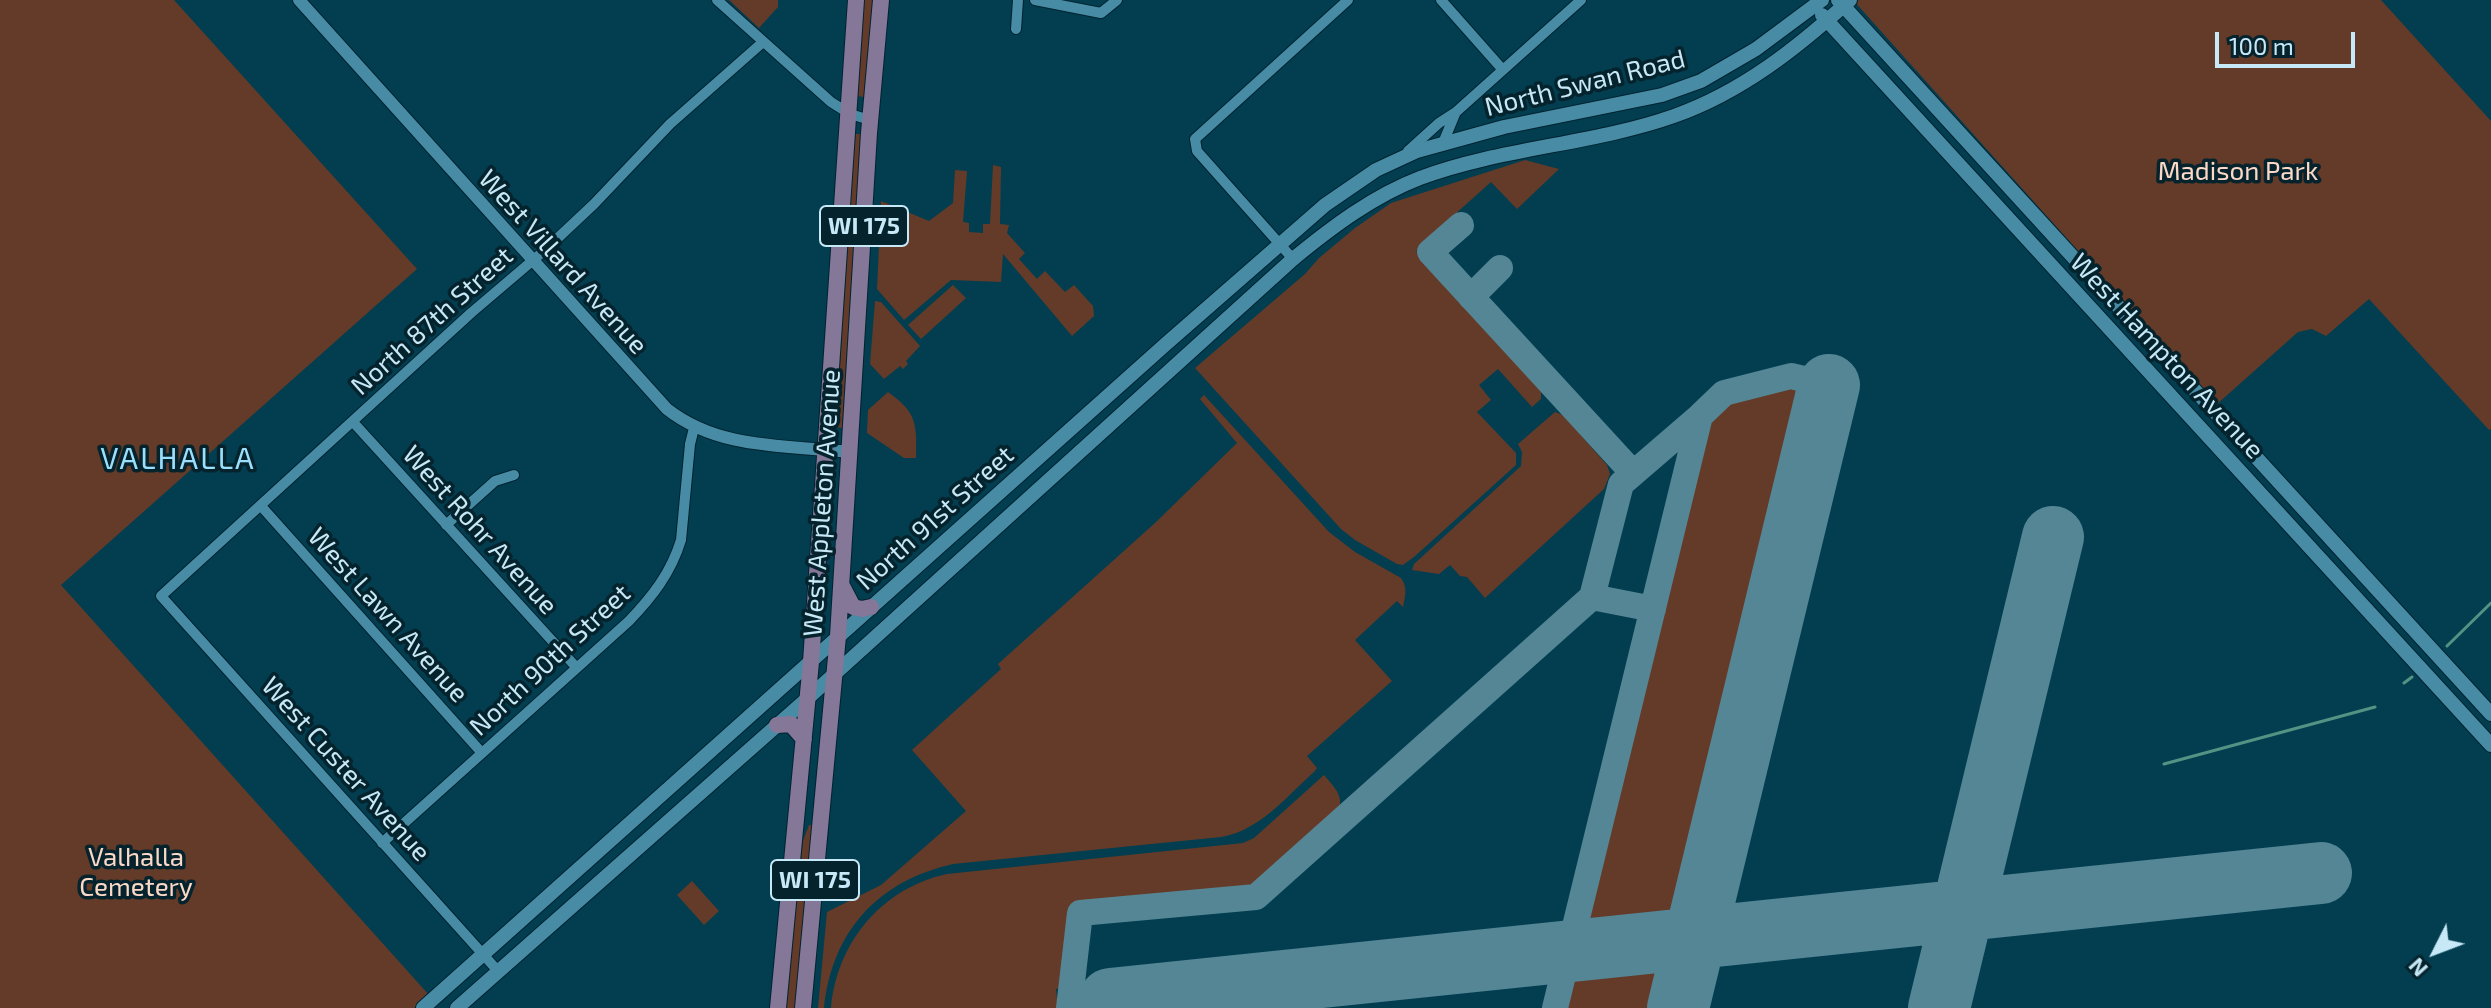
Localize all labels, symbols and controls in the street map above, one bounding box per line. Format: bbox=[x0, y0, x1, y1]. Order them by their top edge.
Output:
scale bar bbox=[2219, 16, 2359, 66]
text: 100 m bbox=[2229, 31, 2294, 60]
street label: North Swan Road bbox=[1482, 43, 1688, 123]
park label: Madison Park bbox=[2158, 155, 2318, 187]
street label: West Villard Avenue bbox=[472, 163, 654, 361]
road number: WI 175 bbox=[820, 206, 908, 246]
street label: North 87th Street bbox=[345, 240, 519, 402]
street label: West Hampton Avenue bbox=[2064, 247, 2270, 465]
street label: West Appleton Avenue bbox=[797, 368, 847, 638]
street label: West Rohr Avenue bbox=[396, 439, 564, 621]
street label: North 91st Street bbox=[850, 439, 1020, 597]
district label: VALHALLA bbox=[100, 441, 256, 477]
street label: West Lawn Avenue bbox=[301, 521, 475, 709]
street label: North 90th Street bbox=[463, 578, 637, 742]
street label: West Custer Avenue bbox=[255, 670, 437, 868]
park label: Valhalla Cemetery bbox=[79, 841, 193, 902]
road number: WI 175 bbox=[771, 860, 859, 900]
north arrow bbox=[2395, 912, 2475, 992]
text: N bbox=[2402, 953, 2432, 983]

